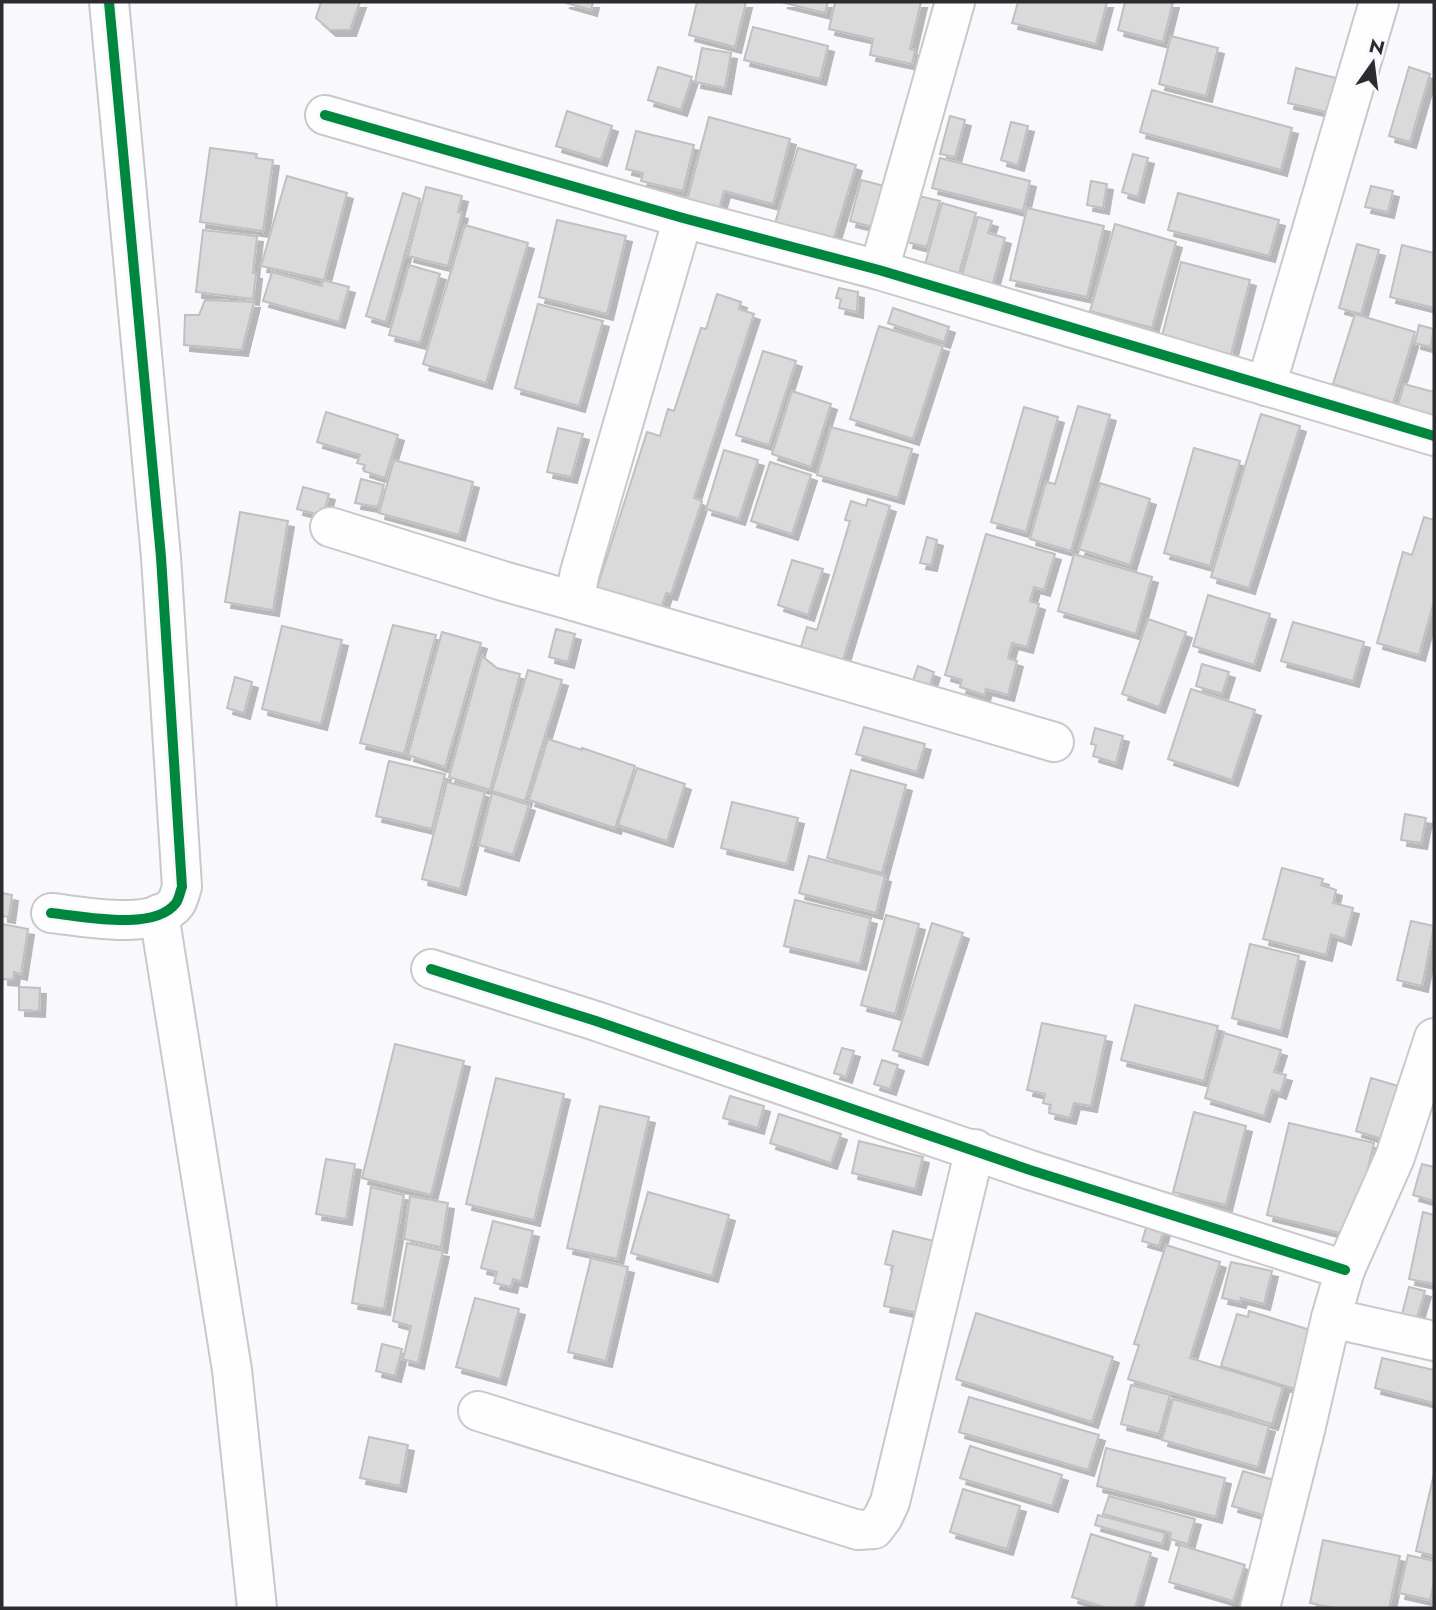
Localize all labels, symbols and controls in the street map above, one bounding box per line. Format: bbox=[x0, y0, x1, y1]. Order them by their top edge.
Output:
north arrow bbox=[1338, 28, 1408, 98]
text: N bbox=[1366, 32, 1388, 62]

